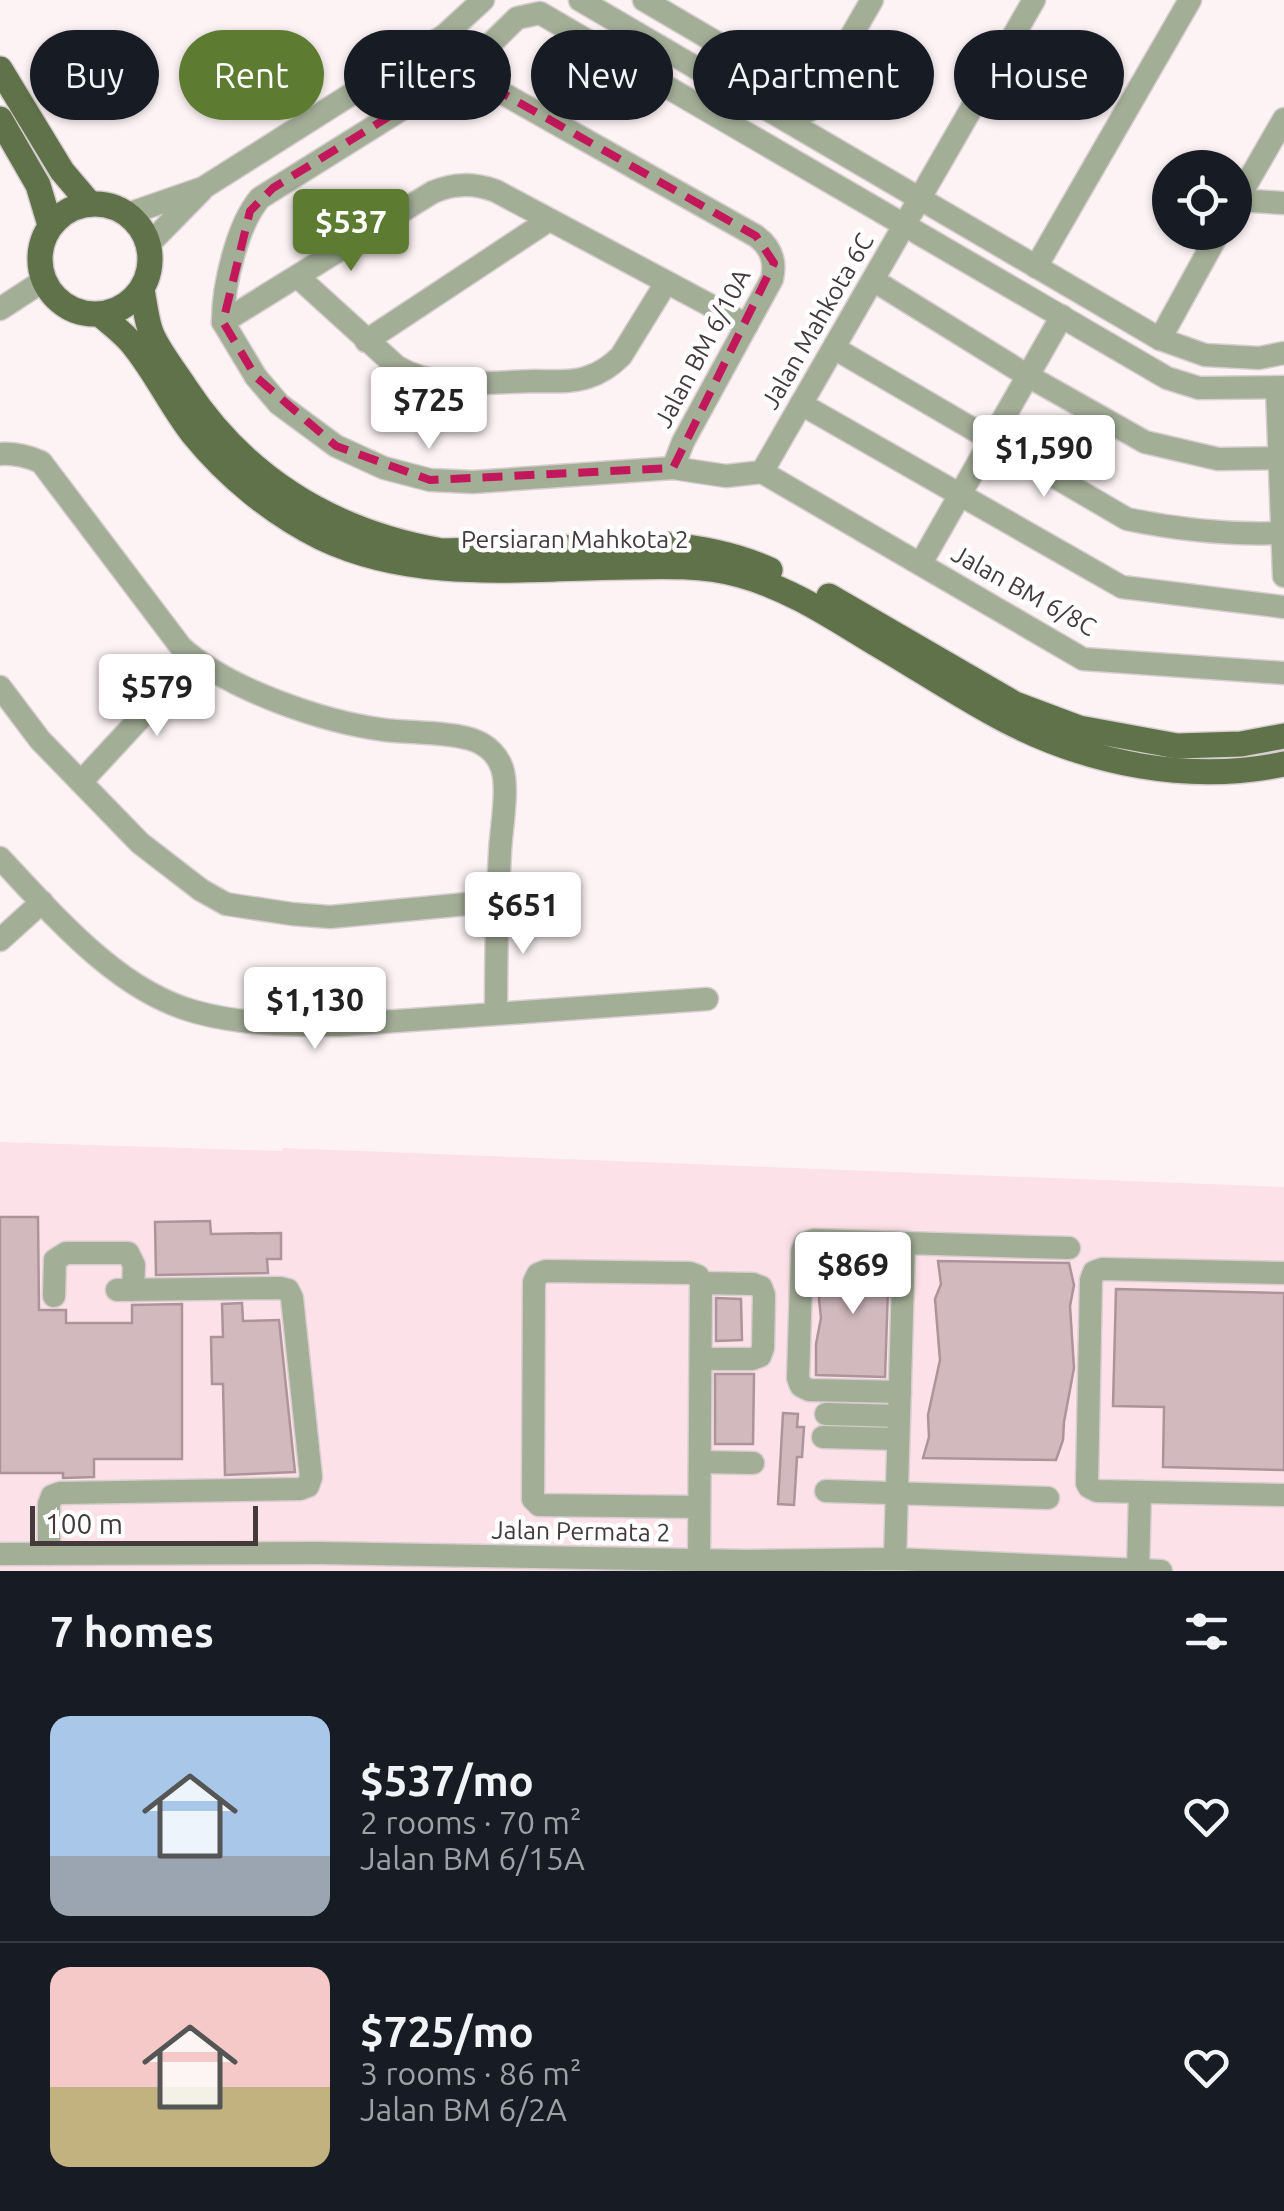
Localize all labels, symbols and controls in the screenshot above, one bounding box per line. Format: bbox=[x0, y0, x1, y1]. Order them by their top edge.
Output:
chip: Buy bbox=[30, 30, 159, 120]
chip: Rent bbox=[179, 30, 324, 120]
chip: Filters bbox=[344, 30, 511, 120]
chip: New bbox=[531, 30, 673, 120]
chip: Apartment bbox=[693, 30, 934, 120]
chip: House bbox=[954, 30, 1124, 120]
map controls bbox=[1152, 150, 1252, 250]
button: locate bbox=[1152, 150, 1252, 250]
pin: $537 bbox=[292, 189, 410, 274]
text: $537 bbox=[315, 203, 387, 239]
street label: Jalan Mahkota 6C bbox=[755, 228, 879, 414]
street label: Jalan BM 6/10A bbox=[648, 264, 756, 432]
pin: $725 bbox=[370, 367, 488, 452]
text: $725 bbox=[393, 381, 465, 417]
pin: $1,590 bbox=[963, 415, 1125, 500]
text: $1,590 bbox=[995, 429, 1093, 465]
street label: Persiaran Mahkota 2 bbox=[461, 525, 689, 553]
street label: Jalan BM 6/8C bbox=[947, 539, 1101, 641]
pin: $579 bbox=[98, 654, 216, 739]
text: $579 bbox=[121, 668, 193, 704]
pin: $651 bbox=[464, 872, 582, 957]
text: $651 bbox=[487, 886, 559, 922]
pin: $1,130 bbox=[234, 967, 396, 1052]
text: $1,130 bbox=[266, 981, 364, 1017]
pin: $869 bbox=[794, 1232, 912, 1317]
text: $869 bbox=[817, 1246, 889, 1282]
scale bar bbox=[30, 1501, 258, 1546]
text: 100 m bbox=[45, 1508, 123, 1539]
street label: Jalan Permata 2 bbox=[491, 1515, 671, 1547]
icon: filters bbox=[1179, 1604, 1234, 1659]
text: 7 homes bbox=[50, 1608, 214, 1655]
icon: home bbox=[130, 1756, 250, 1876]
text: $537/mo bbox=[360, 1757, 534, 1804]
icon: heart bbox=[1179, 1789, 1234, 1844]
text: 2 rooms · 70 m² bbox=[360, 1804, 581, 1840]
text: Jalan BM 6/15A bbox=[360, 1840, 585, 1876]
icon: home bbox=[130, 2007, 250, 2127]
text: $725/mo bbox=[360, 2008, 534, 2055]
icon: heart bbox=[1179, 2040, 1234, 2095]
text: 3 rooms · 86 m² bbox=[360, 2055, 581, 2091]
text: Jalan BM 6/2A bbox=[360, 2091, 567, 2127]

